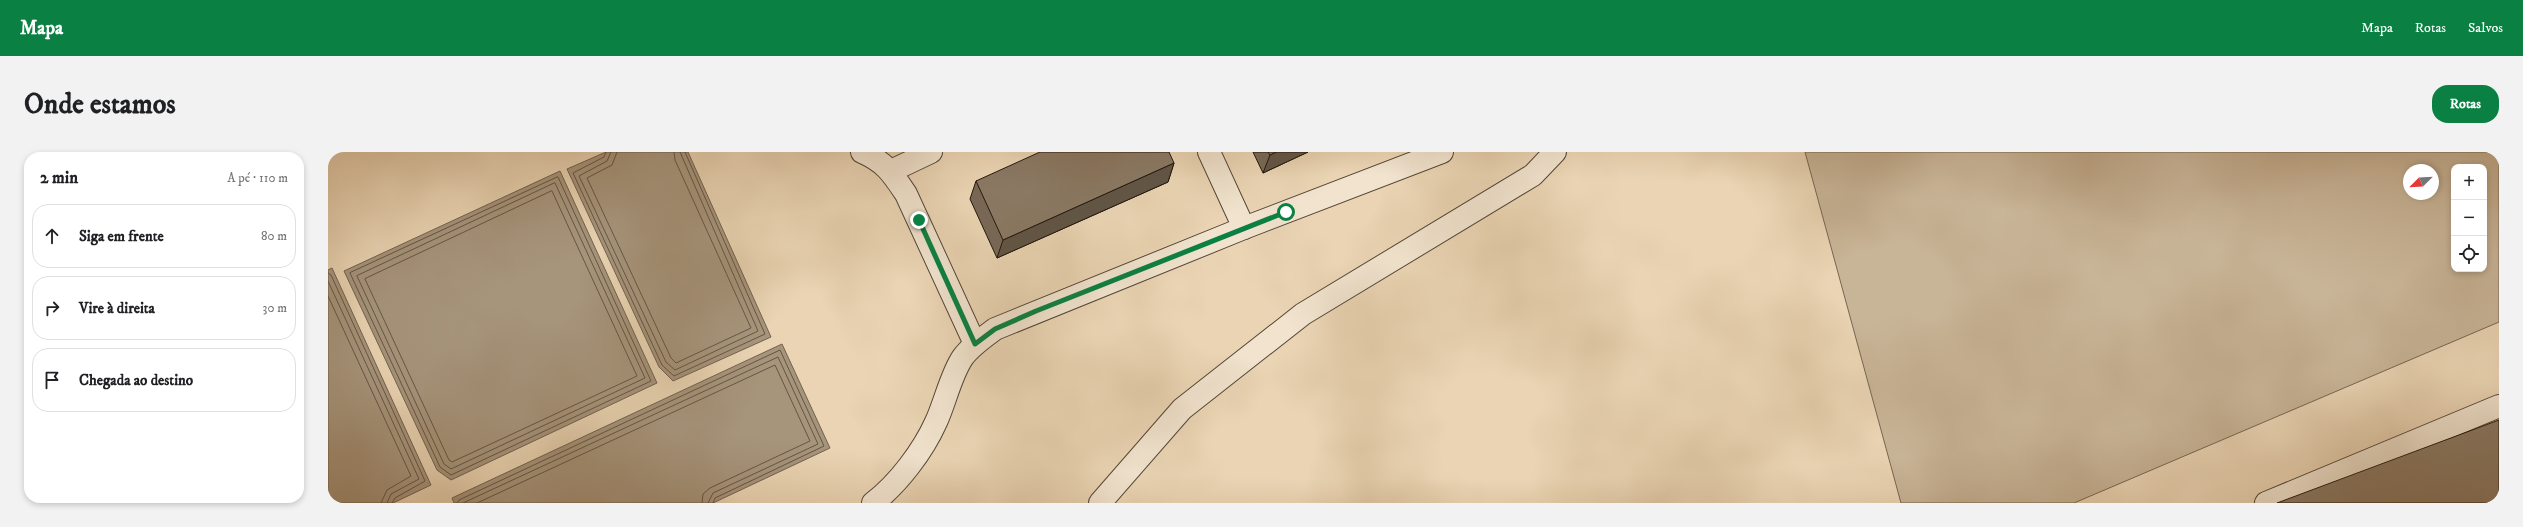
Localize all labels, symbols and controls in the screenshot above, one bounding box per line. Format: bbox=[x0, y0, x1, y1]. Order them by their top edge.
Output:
text: Mapa bbox=[20, 17, 63, 40]
text: Mapa bbox=[2361, 19, 2393, 37]
text: Rotas bbox=[2415, 19, 2446, 37]
text: Salvos bbox=[2468, 19, 2503, 37]
button: Rotas bbox=[2432, 85, 2499, 123]
text: Onde estamos bbox=[24, 87, 176, 122]
north arrow bbox=[2403, 164, 2439, 200]
map controls bbox=[2451, 164, 2487, 272]
button: + bbox=[2451, 164, 2487, 200]
text: 2 min bbox=[40, 167, 78, 189]
text: A pé · 110 m bbox=[227, 170, 288, 186]
button: − bbox=[2451, 200, 2487, 236]
route start bbox=[1277, 203, 1295, 221]
route end bbox=[910, 211, 928, 229]
icon: ahead bbox=[41, 225, 63, 247]
text: Siga em frente bbox=[79, 227, 164, 246]
text: 80 m bbox=[261, 228, 287, 244]
button: locate bbox=[2451, 236, 2487, 272]
icon: right bbox=[41, 297, 63, 319]
text: Vire à direita bbox=[79, 299, 155, 318]
text: 30 m bbox=[263, 300, 287, 316]
icon: arrive bbox=[41, 369, 63, 391]
text: Chegada ao destino bbox=[79, 371, 193, 390]

